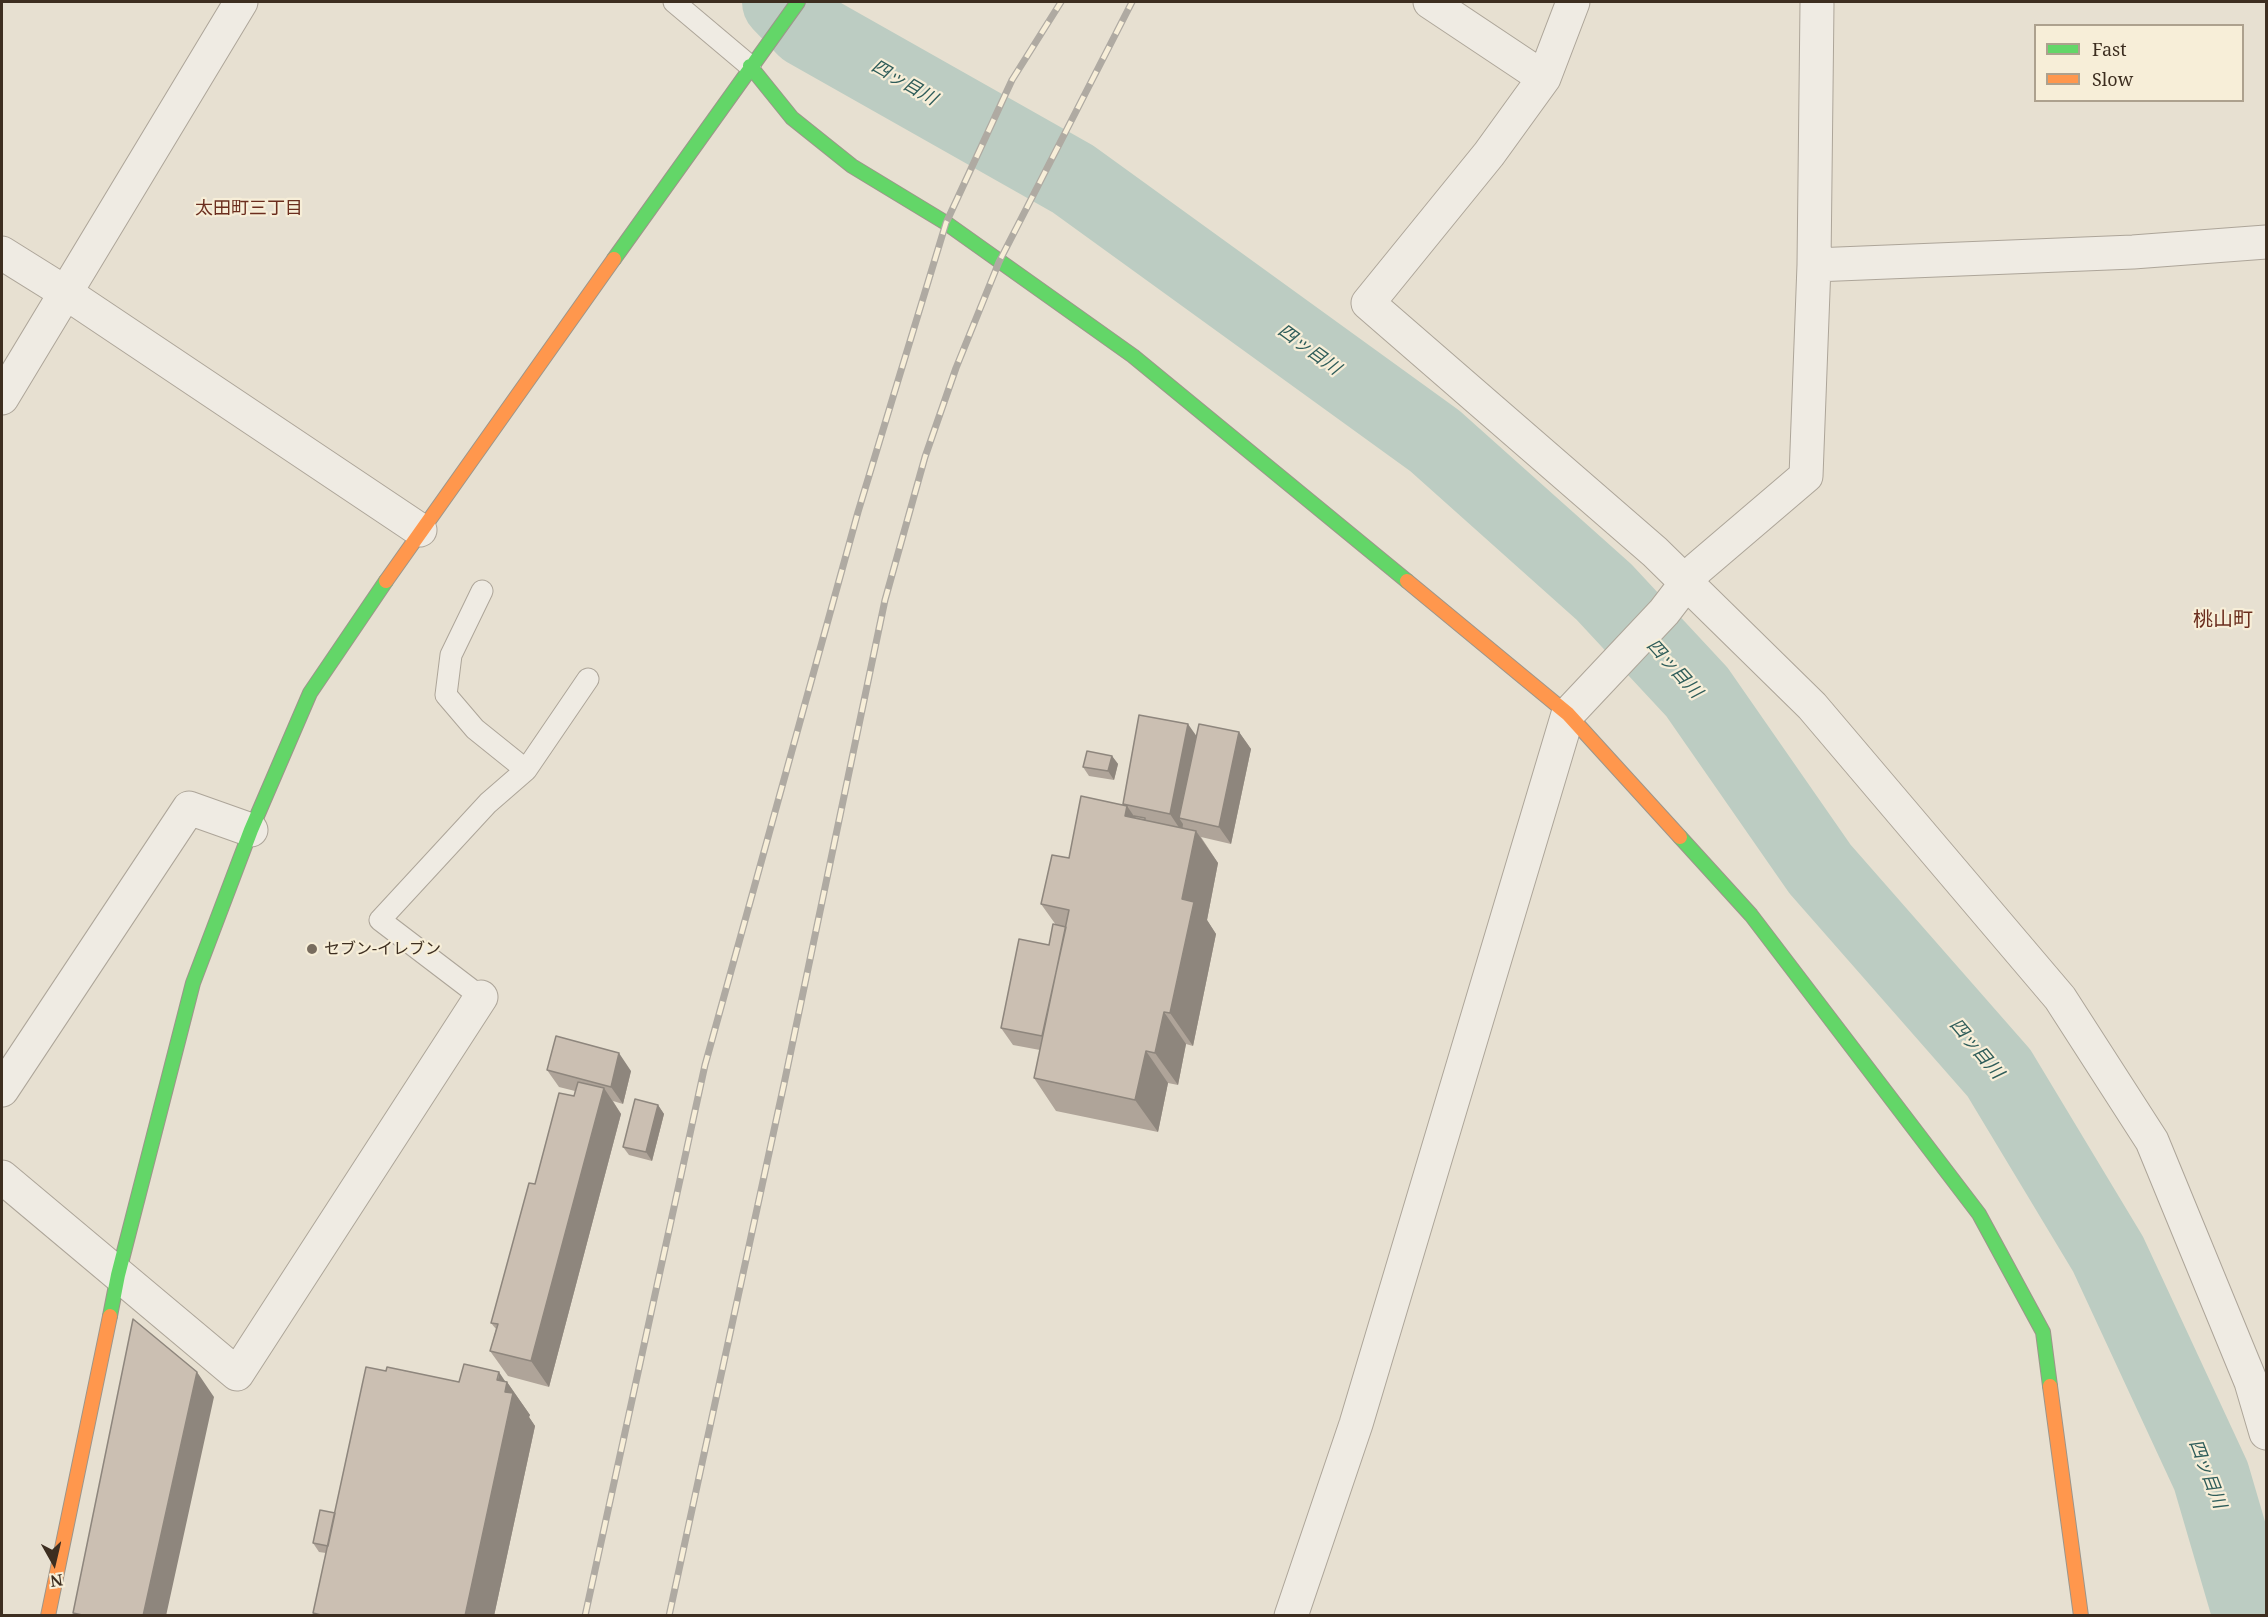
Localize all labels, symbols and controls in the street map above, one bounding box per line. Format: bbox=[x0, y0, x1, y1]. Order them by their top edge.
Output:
legend bbox=[2034, 24, 2244, 102]
text: Fast bbox=[2092, 37, 2127, 61]
water label: 四ッ目川 bbox=[867, 56, 941, 110]
text: Slow bbox=[2092, 67, 2133, 91]
district label: 太田町三丁目 bbox=[195, 198, 303, 220]
water label: 四ッ目川 bbox=[1274, 320, 1344, 380]
district label: 桃山町 bbox=[2193, 608, 2253, 632]
water label: 四ッ目川 bbox=[1642, 635, 1706, 703]
place label: セブン-イレブン bbox=[324, 939, 441, 959]
marker: セブン-イレブン bbox=[305, 942, 319, 956]
water label: 四ッ目川 bbox=[1945, 1014, 2007, 1084]
water label: 四ッ目川 bbox=[2184, 1437, 2230, 1511]
north arrow bbox=[24, 1533, 84, 1593]
text: N bbox=[49, 1569, 64, 1593]

